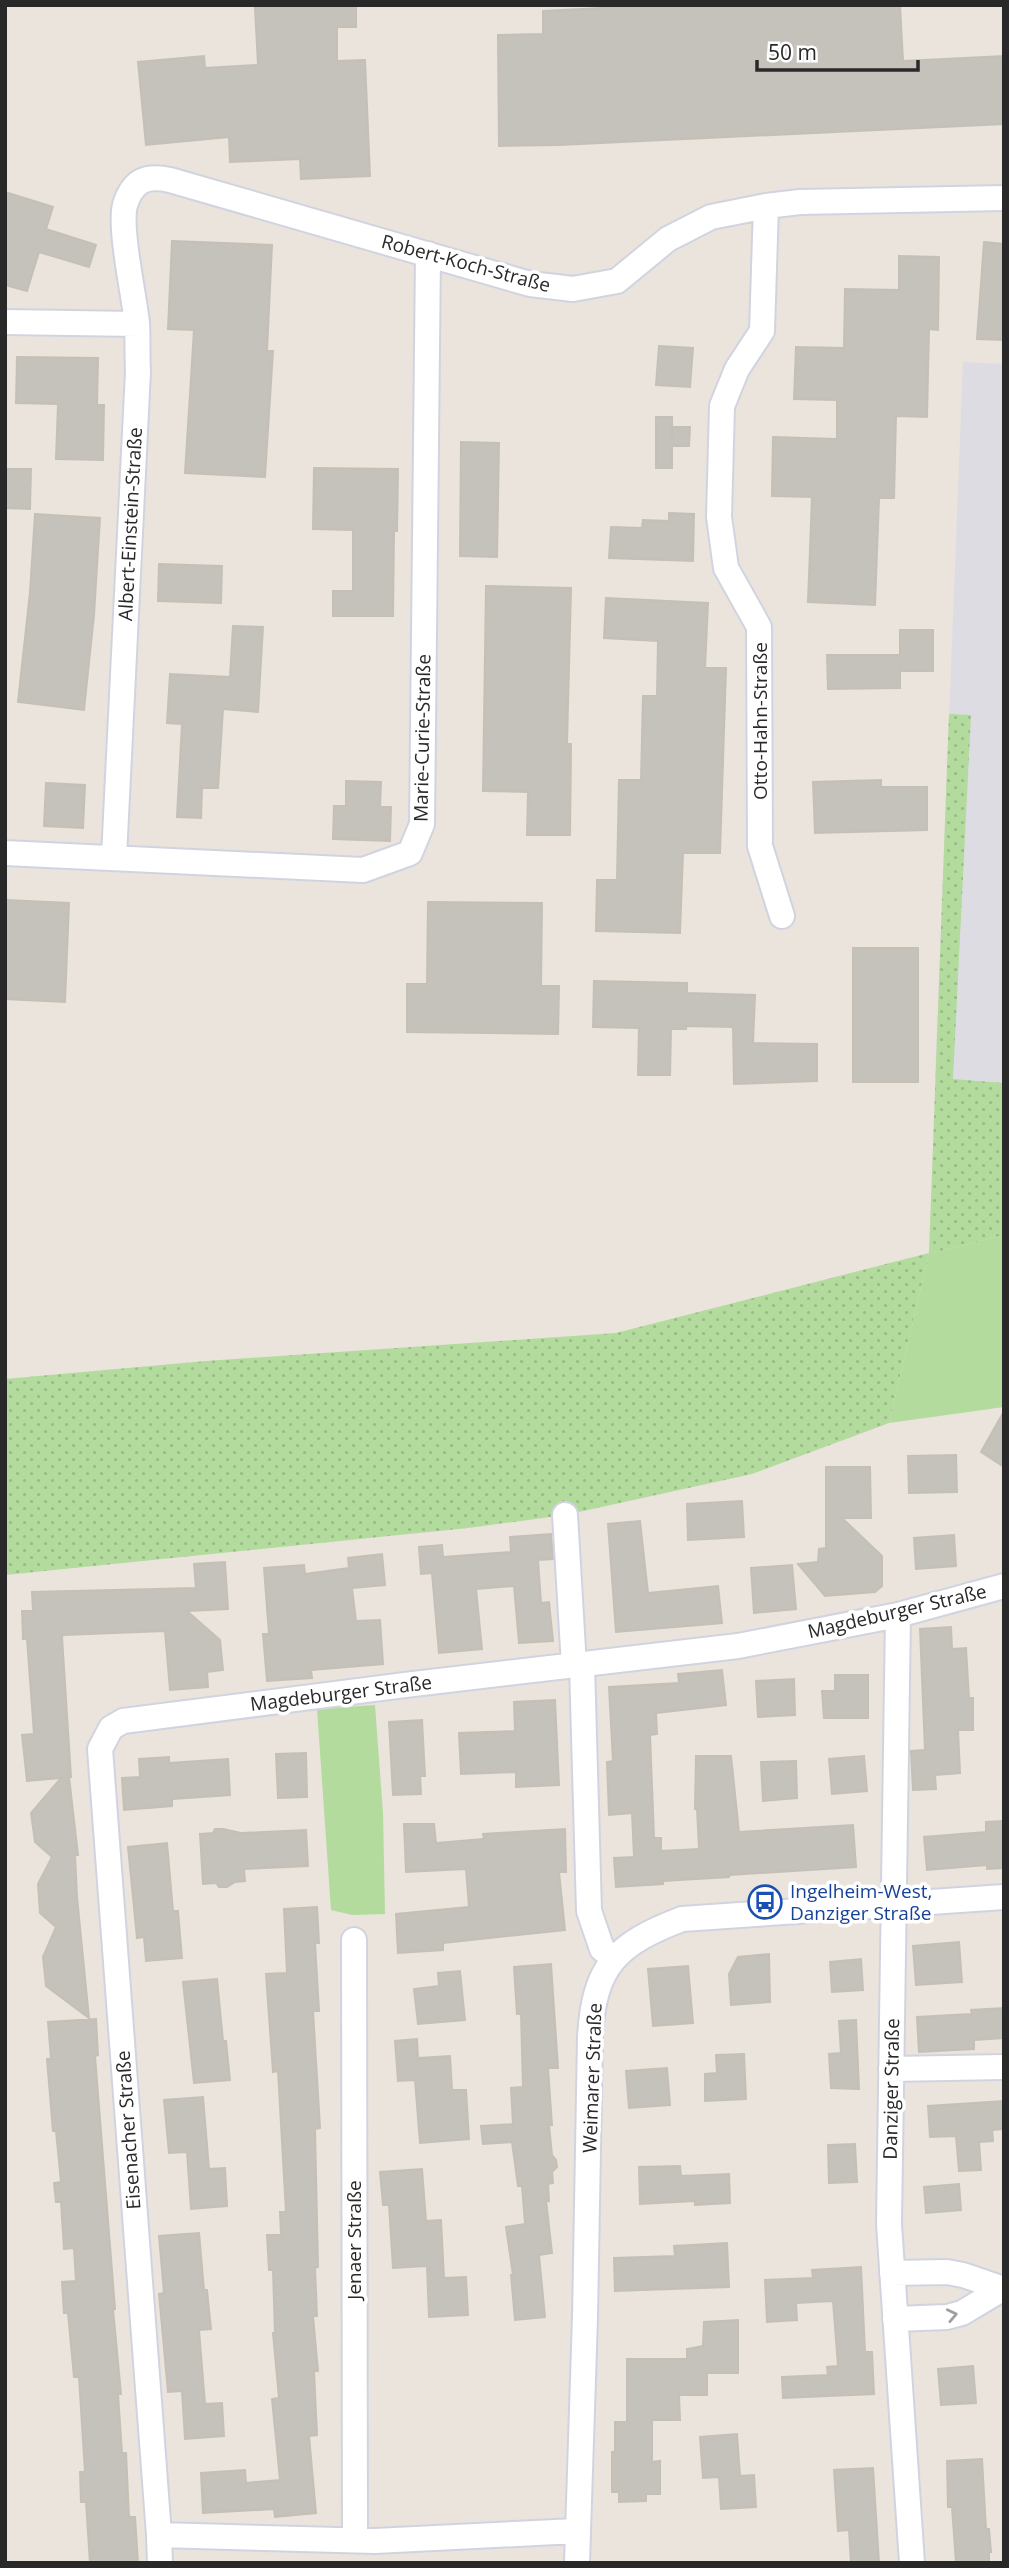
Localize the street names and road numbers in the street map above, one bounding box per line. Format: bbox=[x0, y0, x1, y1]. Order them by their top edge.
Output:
street label: Robert-Koch-Straße bbox=[379, 228, 553, 298]
street label: Albert-Einstein-Straße bbox=[112, 427, 148, 621]
street label: Otto-Hahn-Straße bbox=[747, 642, 773, 800]
street label: Marie-Curie-Straße bbox=[408, 654, 436, 822]
street label: Magdeburger Straße bbox=[805, 1578, 989, 1644]
street label: Magdeburger Straße bbox=[249, 1669, 433, 1717]
street label: Weimarer Straße bbox=[576, 2002, 608, 2154]
street label: Danziger Straße bbox=[877, 2018, 905, 2160]
street label: Eisenacher Straße bbox=[109, 2050, 147, 2210]
street label: Jenaer Straße bbox=[341, 2180, 367, 2302]

